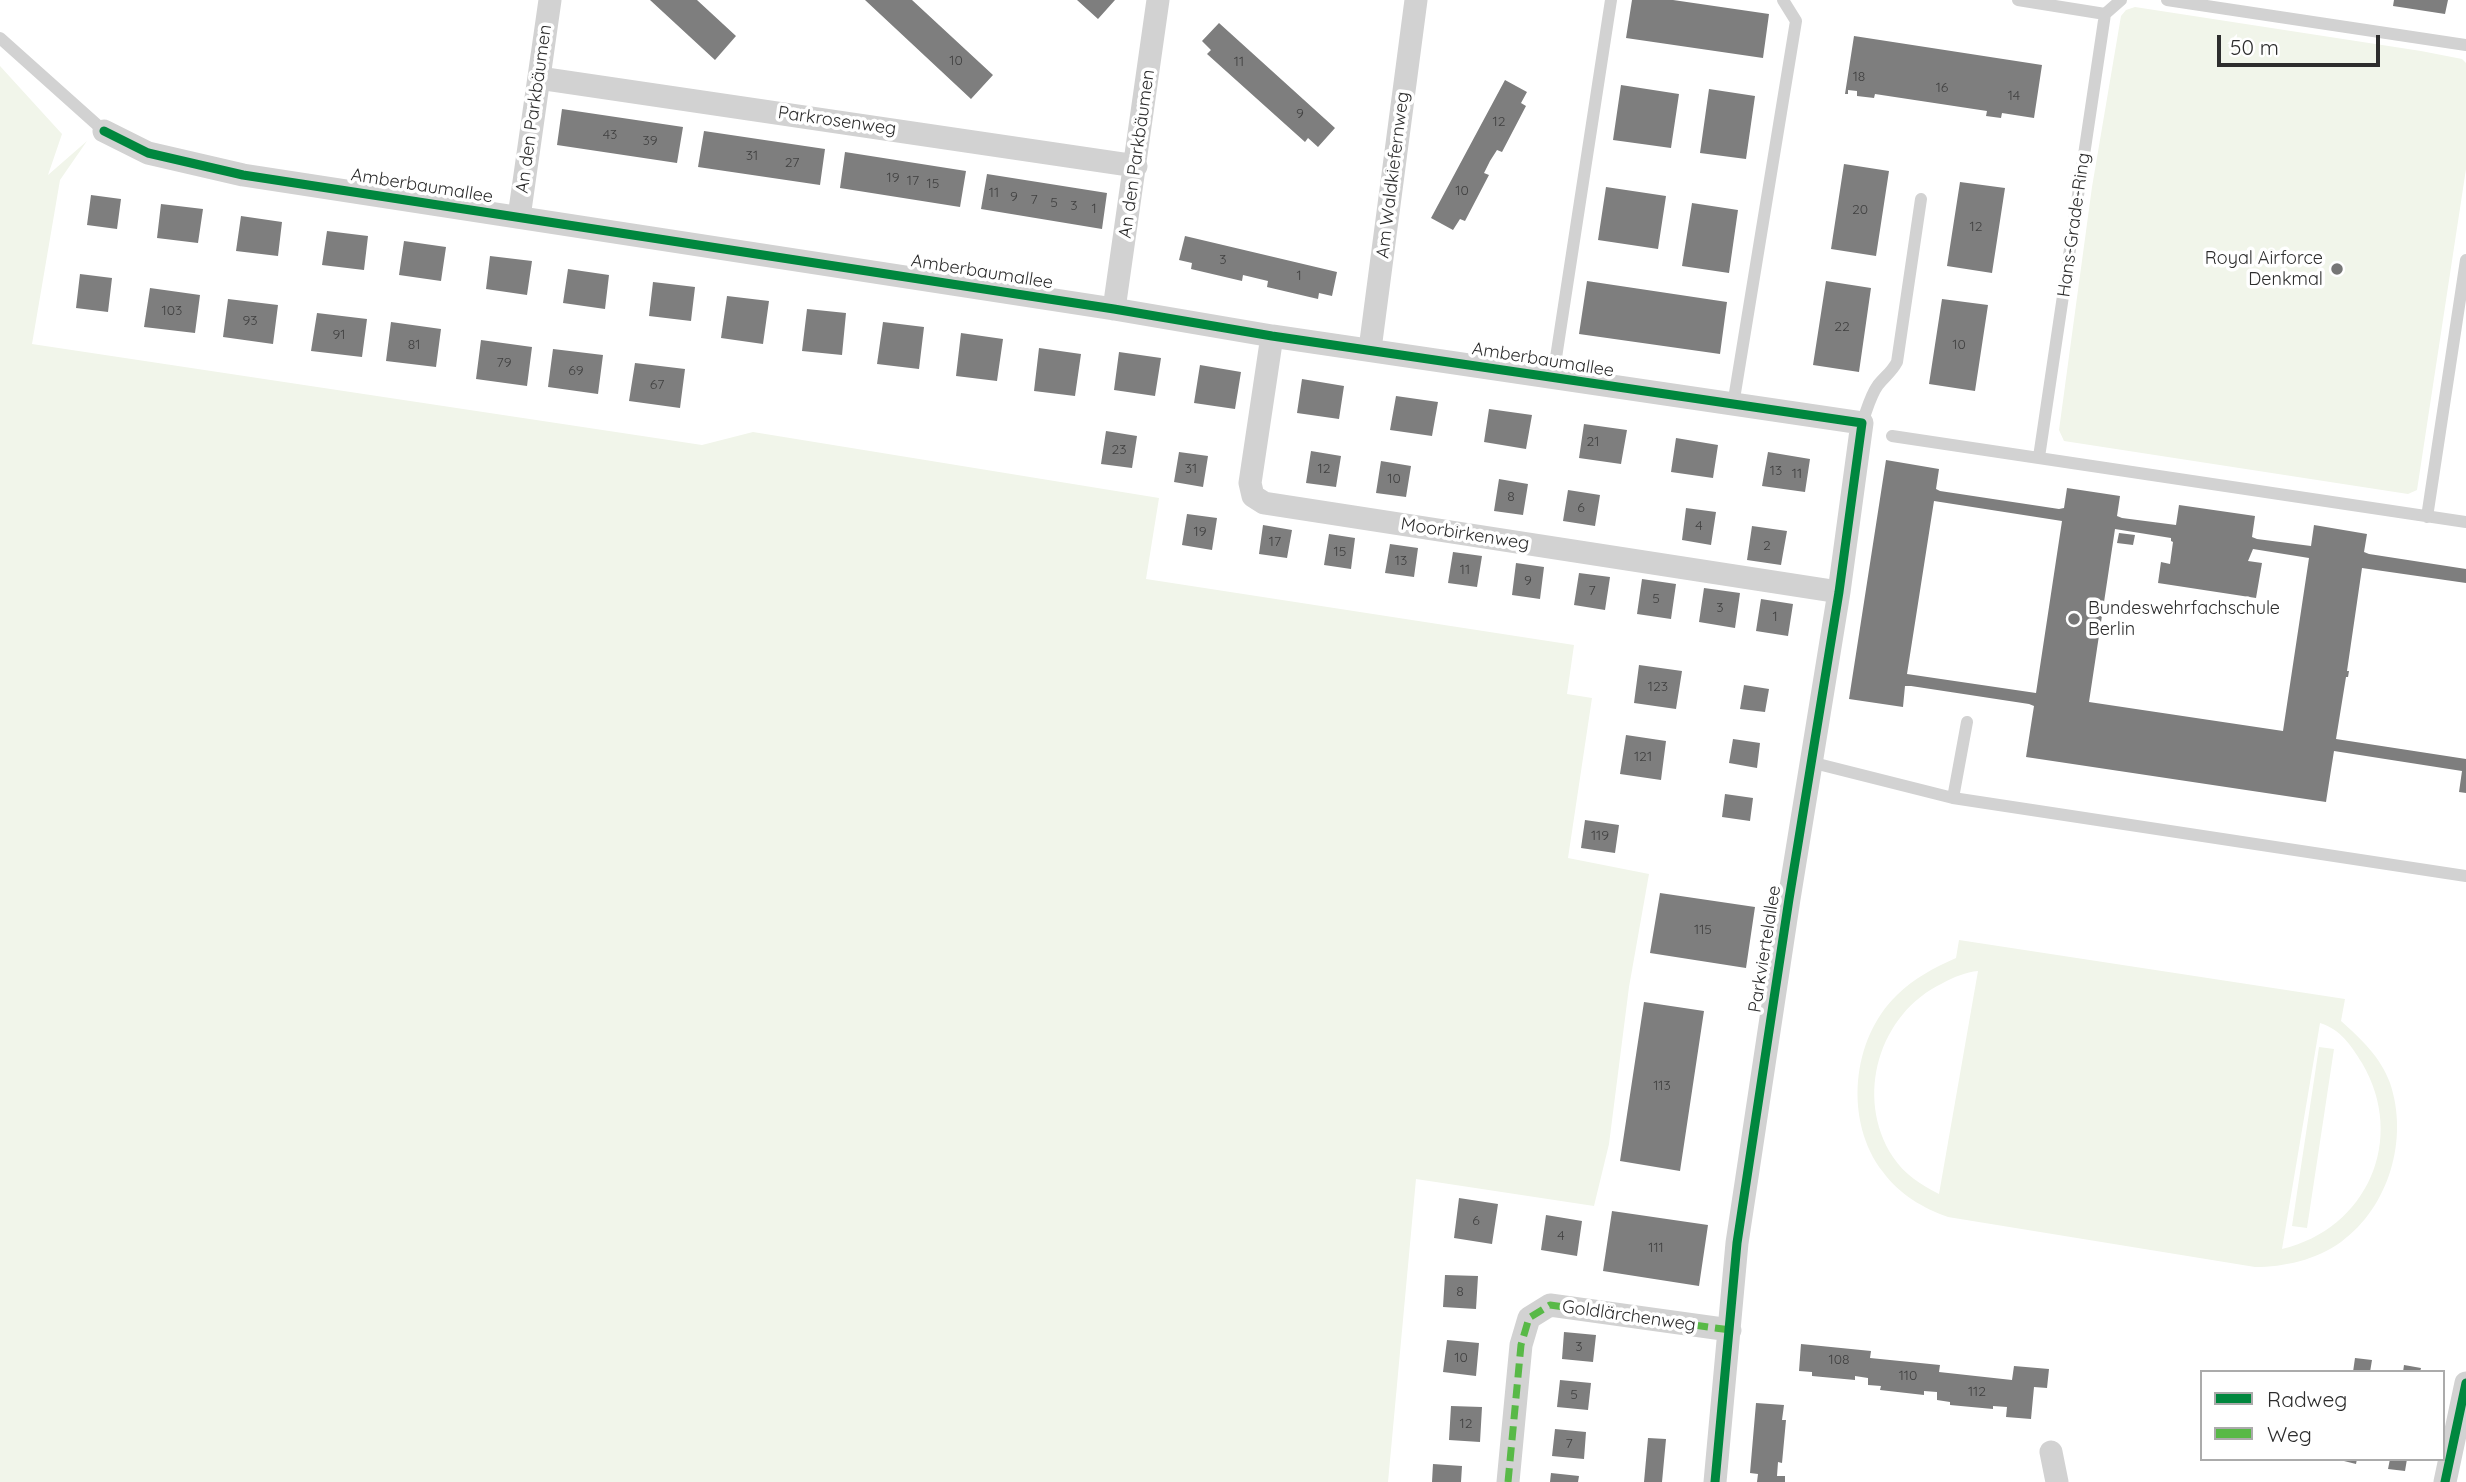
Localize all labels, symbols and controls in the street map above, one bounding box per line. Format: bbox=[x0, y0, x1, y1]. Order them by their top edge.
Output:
scale bar bbox=[2221, 21, 2384, 65]
street label: An den Parkbäumen bbox=[511, 23, 557, 195]
text: 50 m bbox=[2230, 34, 2279, 60]
house number: 10 bbox=[949, 53, 963, 69]
house number: 11 bbox=[1234, 54, 1244, 70]
street label: An den Parkbäumen bbox=[1114, 68, 1160, 240]
house number: 18 bbox=[1853, 69, 1865, 85]
house number: 16 bbox=[1936, 80, 1948, 96]
house number: 14 bbox=[2008, 88, 2020, 104]
street label: Am Waldkiefernweg bbox=[1372, 90, 1414, 260]
street label: Parkrosenweg bbox=[776, 102, 898, 140]
house number: 9 bbox=[1296, 106, 1304, 122]
house number: 12 bbox=[1493, 114, 1505, 130]
house number: 43 bbox=[603, 127, 617, 143]
house number: 39 bbox=[642, 133, 658, 149]
house number: 31 bbox=[746, 148, 758, 164]
street label: Hans-Grade-Ring bbox=[2053, 151, 2095, 299]
house number: 27 bbox=[785, 155, 799, 171]
street label: Amberbaumallee bbox=[349, 164, 495, 208]
house number: 19 bbox=[887, 170, 899, 186]
house number: 17 bbox=[907, 173, 919, 189]
house number: 15 bbox=[927, 176, 939, 192]
house number: 10 bbox=[1455, 183, 1469, 199]
house number: 11 bbox=[989, 185, 999, 201]
house number: 9 bbox=[1010, 189, 1018, 205]
house number: 7 bbox=[1030, 192, 1038, 208]
house number: 5 bbox=[1050, 195, 1058, 211]
house number: 3 bbox=[1070, 198, 1078, 214]
house number: 1 bbox=[1091, 201, 1097, 217]
house number: 20 bbox=[1852, 202, 1868, 218]
house number: 12 bbox=[1970, 219, 1982, 235]
place label: Royal Airforce Denkmal bbox=[2205, 248, 2323, 290]
street label: Amberbaumallee bbox=[909, 250, 1055, 294]
house number: 3 bbox=[1219, 252, 1227, 268]
marker: Royal Airforce Denkmal bbox=[2329, 261, 2345, 277]
house number: 1 bbox=[1296, 268, 1302, 284]
house number: 103 bbox=[162, 303, 182, 319]
house number: 93 bbox=[242, 313, 258, 329]
house number: 22 bbox=[1834, 319, 1850, 335]
house number: 91 bbox=[332, 327, 346, 343]
house number: 81 bbox=[408, 337, 420, 353]
house number: 10 bbox=[1952, 337, 1966, 353]
street label: Amberbaumallee bbox=[1470, 338, 1616, 382]
house number: 79 bbox=[497, 355, 511, 371]
house number: 69 bbox=[568, 363, 584, 379]
house number: 67 bbox=[650, 377, 664, 393]
house number: 21 bbox=[1587, 434, 1599, 450]
house number: 23 bbox=[1111, 442, 1127, 458]
house number: 31 bbox=[1185, 461, 1197, 477]
house number: 12 bbox=[1318, 461, 1330, 477]
house number: 13 bbox=[1770, 463, 1782, 479]
house number: 11 bbox=[1792, 466, 1802, 482]
house number: 10 bbox=[1387, 471, 1401, 487]
house number: 8 bbox=[1507, 489, 1515, 505]
house number: 6 bbox=[1577, 500, 1585, 516]
street label: Moorbirkenweg bbox=[1399, 513, 1531, 555]
house number: 4 bbox=[1695, 518, 1703, 534]
house number: 19 bbox=[1194, 524, 1206, 540]
house number: 17 bbox=[1269, 534, 1281, 550]
house number: 2 bbox=[1763, 538, 1771, 554]
house number: 15 bbox=[1334, 544, 1346, 560]
house number: 13 bbox=[1395, 553, 1407, 569]
house number: 11 bbox=[1460, 562, 1470, 578]
house number: 9 bbox=[1524, 573, 1532, 589]
house number: 7 bbox=[1588, 583, 1596, 599]
house number: 5 bbox=[1652, 591, 1660, 607]
place label: Bundeswehrfachschule Berlin bbox=[2088, 598, 2280, 640]
house number: 3 bbox=[1716, 600, 1724, 616]
house number: 1 bbox=[1772, 609, 1778, 625]
marker: Bundeswehrfachschule Berlin bbox=[2066, 611, 2082, 627]
house number: 123 bbox=[1648, 679, 1668, 695]
house number: 121 bbox=[1634, 749, 1652, 765]
house number: 119 bbox=[1591, 828, 1609, 844]
street label: Parkviertelallee bbox=[1744, 884, 1786, 1014]
house number: 115 bbox=[1694, 922, 1712, 938]
house number: 113 bbox=[1653, 1078, 1671, 1094]
house number: 6 bbox=[1472, 1213, 1480, 1229]
house number: 4 bbox=[1557, 1228, 1565, 1244]
house number: 111 bbox=[1648, 1240, 1664, 1256]
house number: 8 bbox=[1456, 1284, 1464, 1300]
street label: Goldlärchenweg bbox=[1561, 1296, 1697, 1336]
house number: 3 bbox=[1575, 1339, 1583, 1355]
house number: 10 bbox=[1454, 1350, 1468, 1366]
house number: 108 bbox=[1828, 1352, 1850, 1368]
house number: 110 bbox=[1899, 1368, 1917, 1384]
legend bbox=[2200, 1370, 2445, 1461]
house number: 112 bbox=[1968, 1384, 1986, 1400]
text: Radweg bbox=[2267, 1386, 2347, 1412]
house number: 5 bbox=[1570, 1387, 1578, 1403]
house number: 12 bbox=[1460, 1416, 1472, 1432]
text: Weg bbox=[2267, 1421, 2312, 1447]
house number: 7 bbox=[1565, 1436, 1573, 1452]

